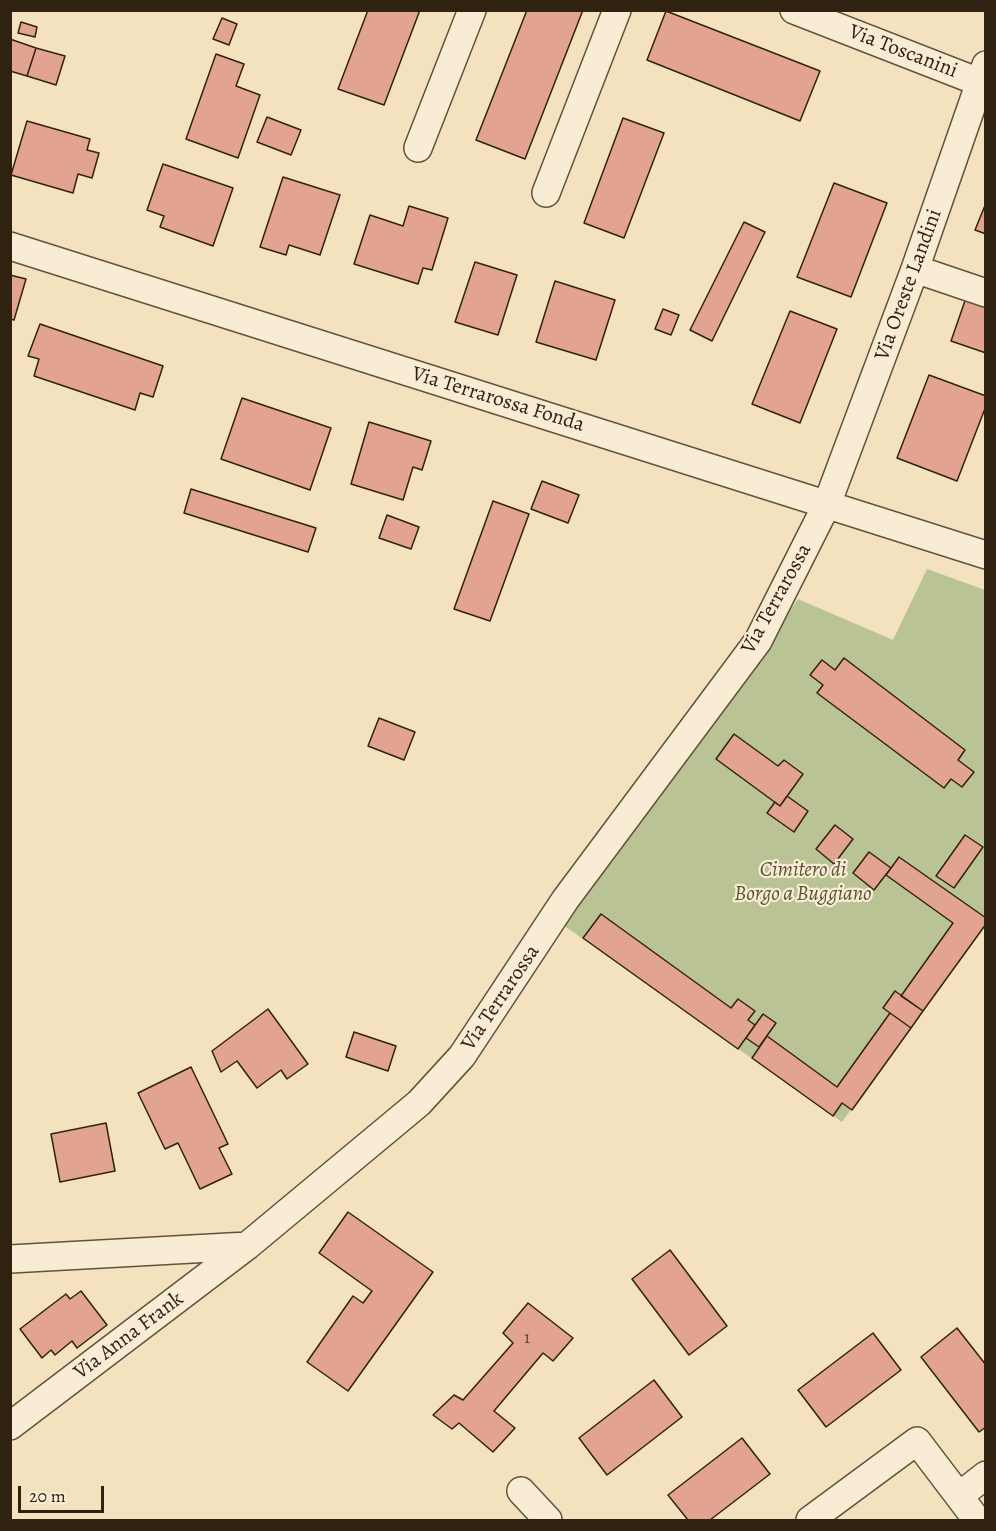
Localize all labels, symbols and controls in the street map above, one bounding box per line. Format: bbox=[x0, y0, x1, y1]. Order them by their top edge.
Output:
street label: Via Toscanini bbox=[845, 20, 961, 84]
street label: Via Oreste Landini bbox=[870, 206, 948, 364]
street label: Via Terrarossa Fonda bbox=[409, 362, 587, 438]
street label: Via Terrarossa bbox=[736, 540, 818, 658]
park label: Cimitero di Borgo a Buggiano bbox=[734, 858, 872, 908]
street label: Via Terrarossa bbox=[456, 940, 546, 1056]
street label: Via Anna Frank bbox=[69, 1287, 189, 1385]
house number: 1 bbox=[524, 1328, 530, 1350]
scale bar bbox=[21, 1474, 106, 1512]
text: 20 m bbox=[29, 1484, 66, 1508]

